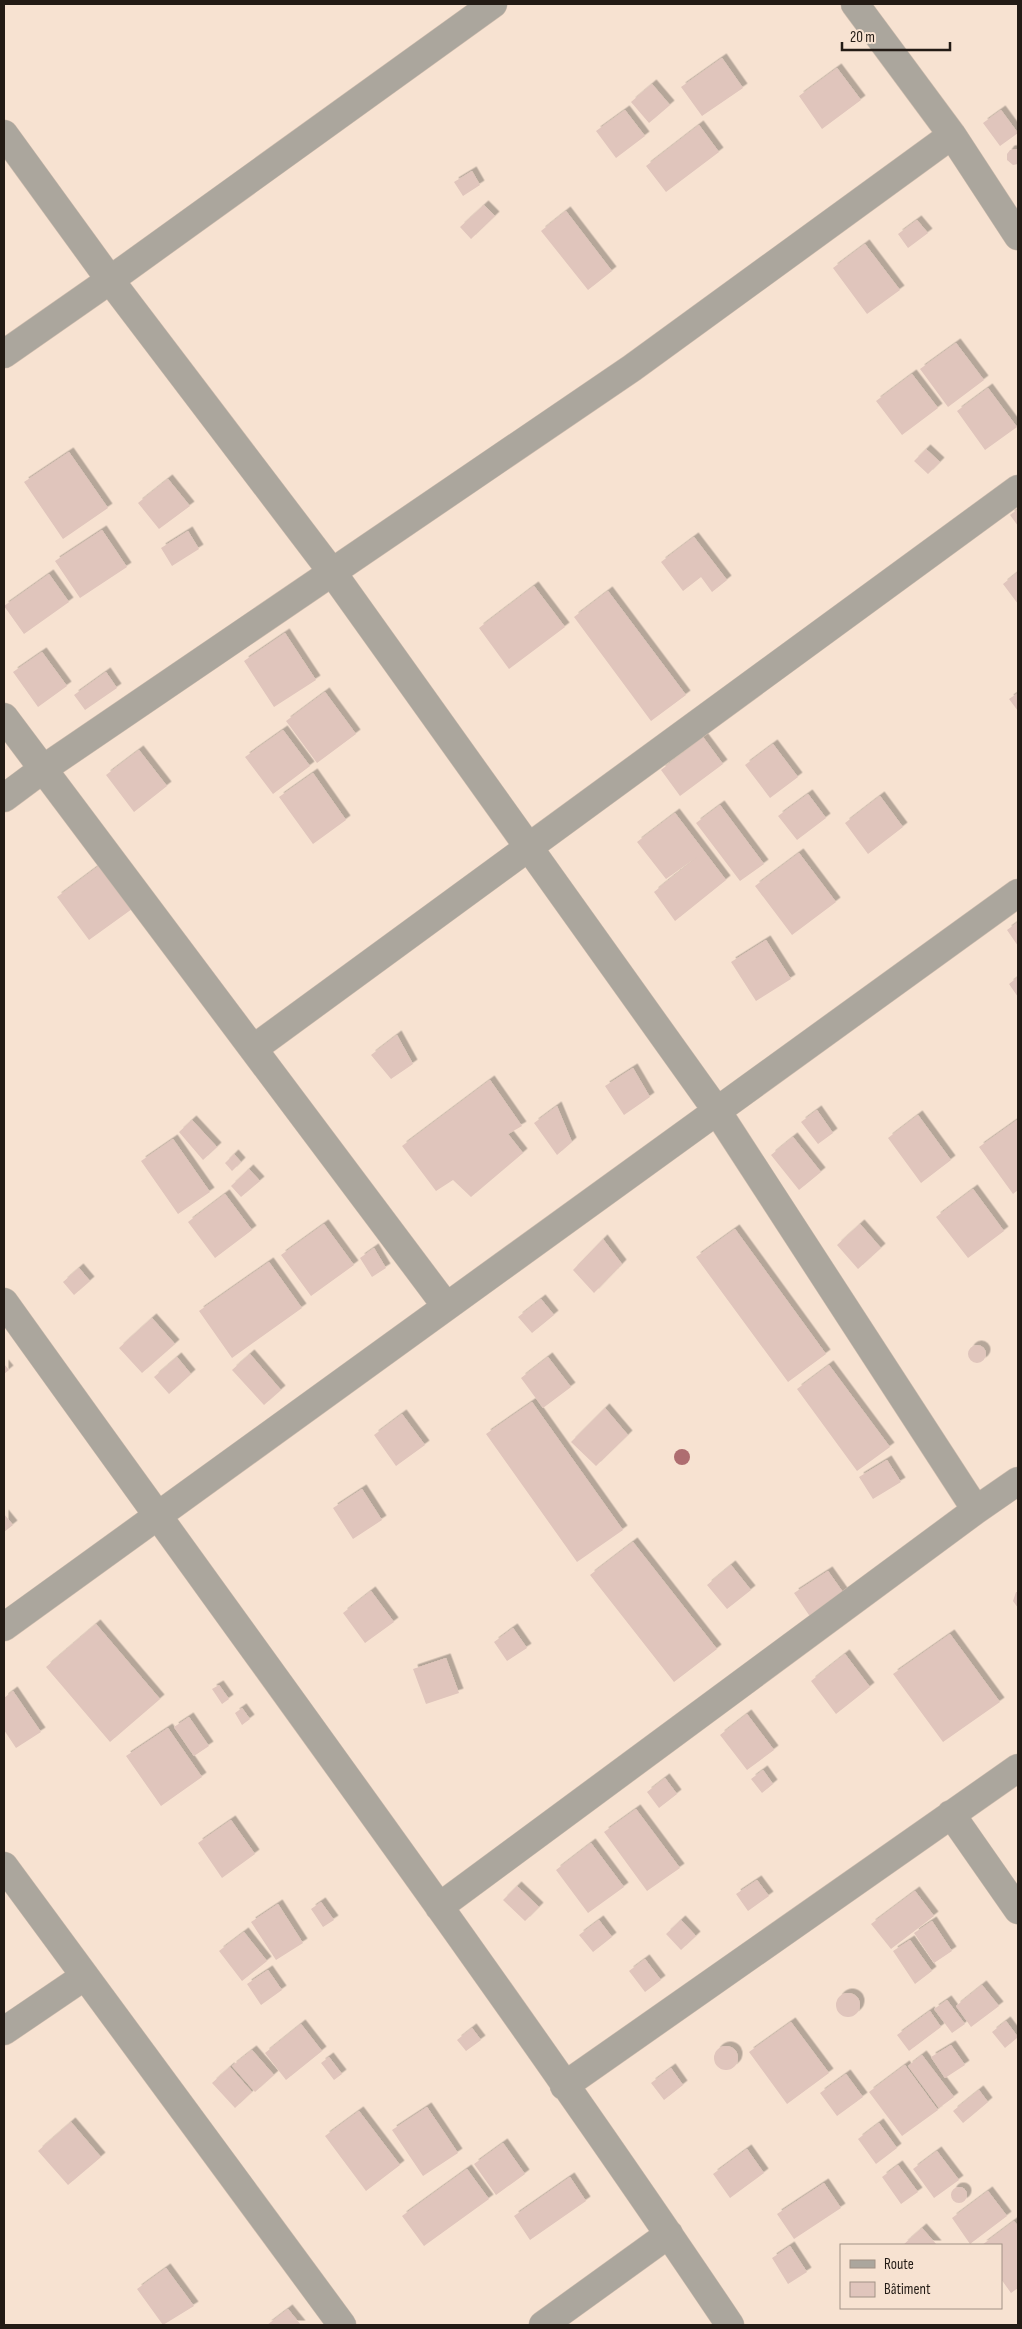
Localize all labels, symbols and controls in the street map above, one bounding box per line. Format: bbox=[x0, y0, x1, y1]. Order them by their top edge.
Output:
scale bar bbox=[842, 20, 950, 52]
text: 20 m bbox=[850, 28, 875, 47]
legend bbox=[840, 2244, 1002, 2309]
text: Route bbox=[884, 2255, 914, 2274]
text: Bâtiment bbox=[884, 2280, 931, 2299]

